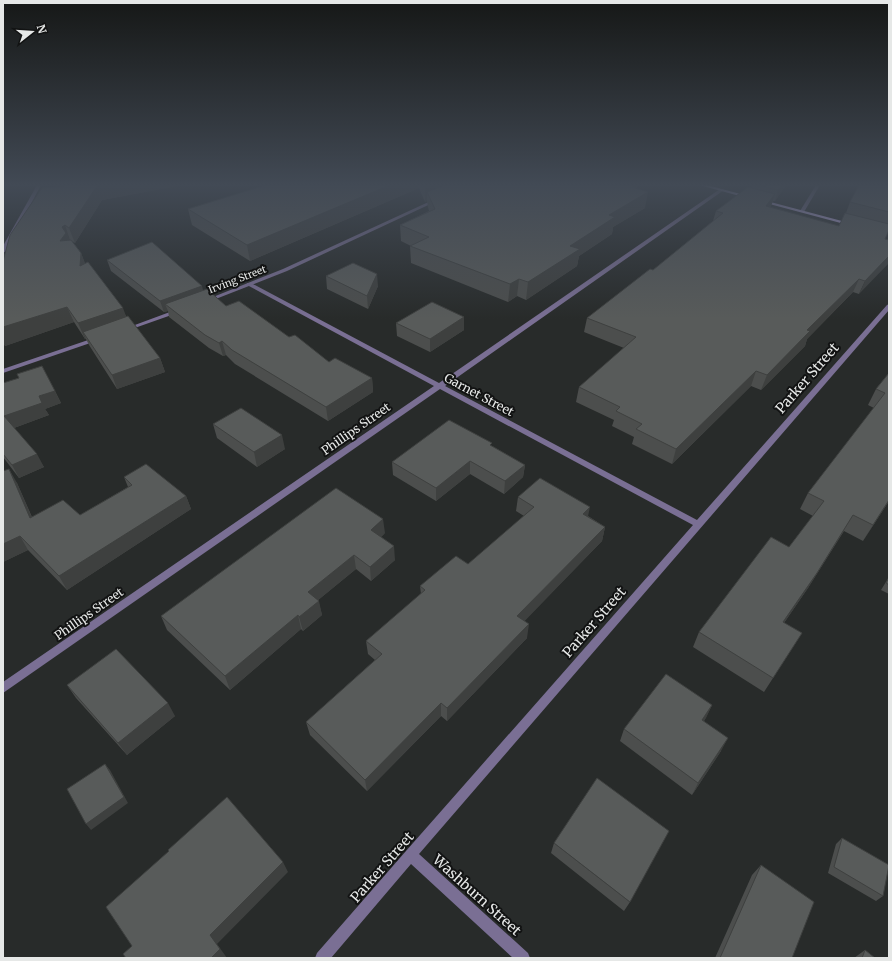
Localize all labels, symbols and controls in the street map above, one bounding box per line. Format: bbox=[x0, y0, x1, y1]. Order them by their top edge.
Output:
north arrow bbox=[12, 12, 52, 52]
text: N bbox=[34, 23, 50, 36]
street label: Irving Street bbox=[206, 262, 268, 296]
street label: Parker Street bbox=[771, 339, 843, 417]
street label: Garnet Street bbox=[442, 370, 517, 419]
street label: Phillips Street bbox=[318, 399, 393, 458]
street label: Parker Street bbox=[558, 583, 630, 661]
street label: Phillips Street bbox=[51, 584, 126, 643]
street label: Parker Street bbox=[346, 828, 418, 906]
street label: Washburn Street bbox=[428, 850, 525, 940]

